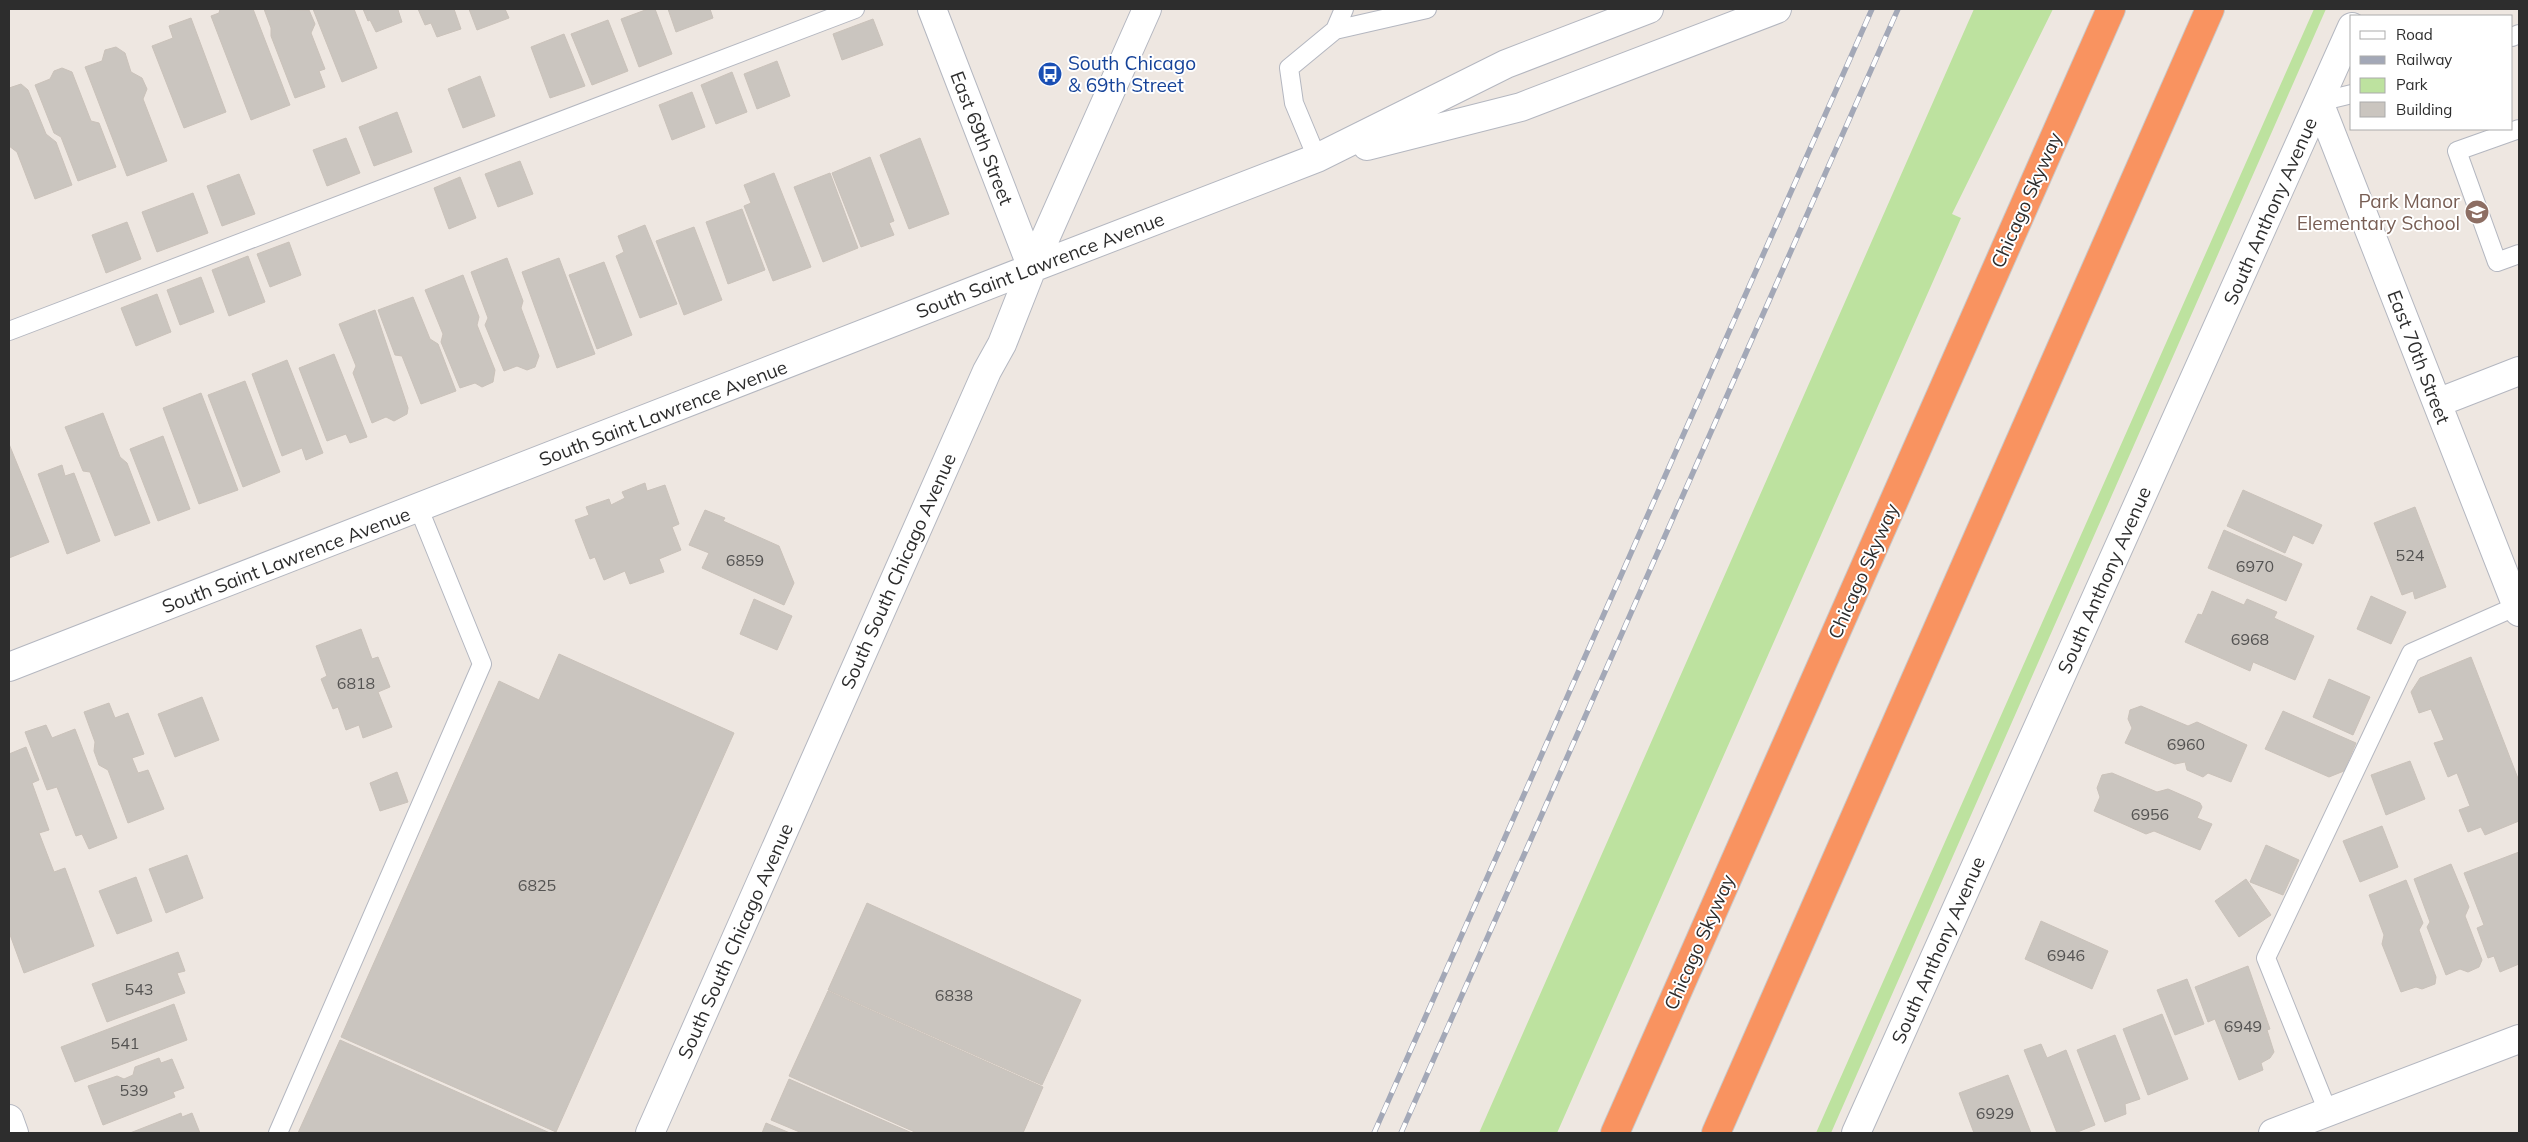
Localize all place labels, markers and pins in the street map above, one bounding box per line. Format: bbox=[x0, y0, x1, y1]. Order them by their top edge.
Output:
place label: South Chicago & 69th Street bbox=[1068, 51, 1196, 97]
bus stop icon: South Chicago & 69th Street bbox=[1037, 61, 1063, 87]
place label: Park Manor Elementary School bbox=[2297, 189, 2460, 235]
school or university icon: Park Manor Elementary School bbox=[2464, 199, 2490, 225]

